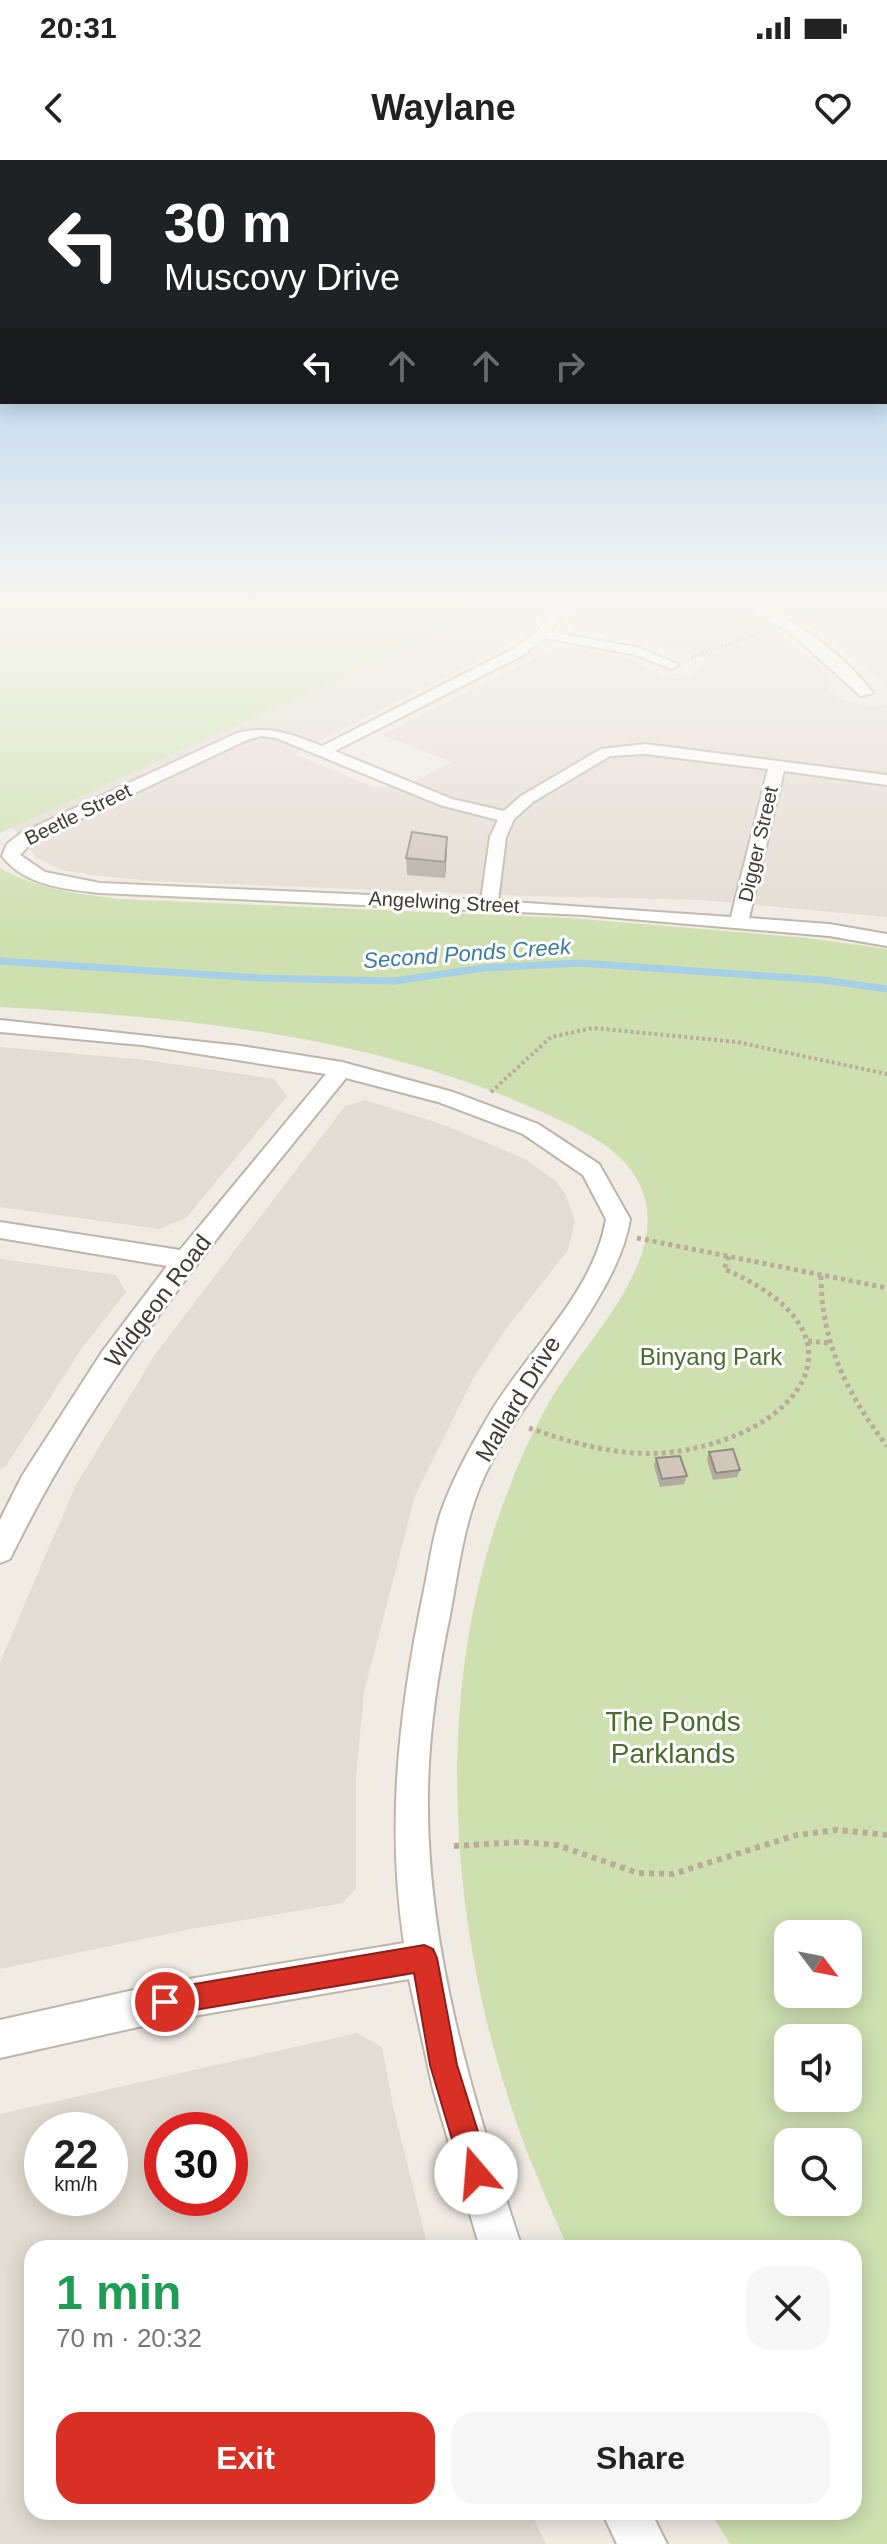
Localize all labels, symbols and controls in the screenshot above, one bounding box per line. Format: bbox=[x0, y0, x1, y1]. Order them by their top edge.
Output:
text: 20:31 bbox=[40, 11, 117, 44]
icon: back bbox=[32, 86, 76, 130]
icon: heart bbox=[811, 86, 855, 130]
text: Waylane bbox=[371, 87, 516, 128]
text: 30 m bbox=[164, 191, 292, 254]
icon: left bbox=[32, 192, 136, 296]
text: Muscovy Drive bbox=[164, 257, 400, 298]
icon: left bbox=[296, 344, 340, 388]
icon: ahead bbox=[380, 344, 424, 388]
icon: ahead bbox=[464, 344, 508, 388]
icon: right bbox=[548, 344, 592, 388]
street label: Beetle Street bbox=[21, 779, 135, 849]
street label: Digger Street bbox=[734, 784, 782, 904]
street label: Angelwing Street bbox=[368, 887, 521, 917]
water label: Second Ponds Creek bbox=[362, 934, 573, 973]
street label: Widgeon Road bbox=[99, 1229, 216, 1372]
street label: Mallard Drive bbox=[470, 1331, 566, 1466]
park label: Binyang Park bbox=[640, 1343, 783, 1370]
park label: The Ponds Parklands bbox=[605, 1706, 741, 1769]
north arrow bbox=[774, 1920, 862, 2008]
map controls bbox=[774, 1920, 862, 2216]
pin bbox=[131, 1968, 199, 2036]
icon: arrive bbox=[143, 1980, 187, 2024]
button: sound bbox=[774, 2024, 862, 2112]
speed limit sign: 30 bbox=[144, 2112, 248, 2216]
button: search bbox=[774, 2128, 862, 2216]
position arrow bbox=[434, 2131, 518, 2215]
text: 22 bbox=[54, 2132, 98, 2176]
text: km/h bbox=[54, 2173, 98, 2195]
text: 1 min bbox=[56, 2266, 181, 2319]
button: close bbox=[746, 2266, 830, 2350]
text: 70 m · 20:32 bbox=[56, 2323, 202, 2353]
button: Exit bbox=[56, 2412, 435, 2504]
button: Share bbox=[451, 2412, 830, 2504]

